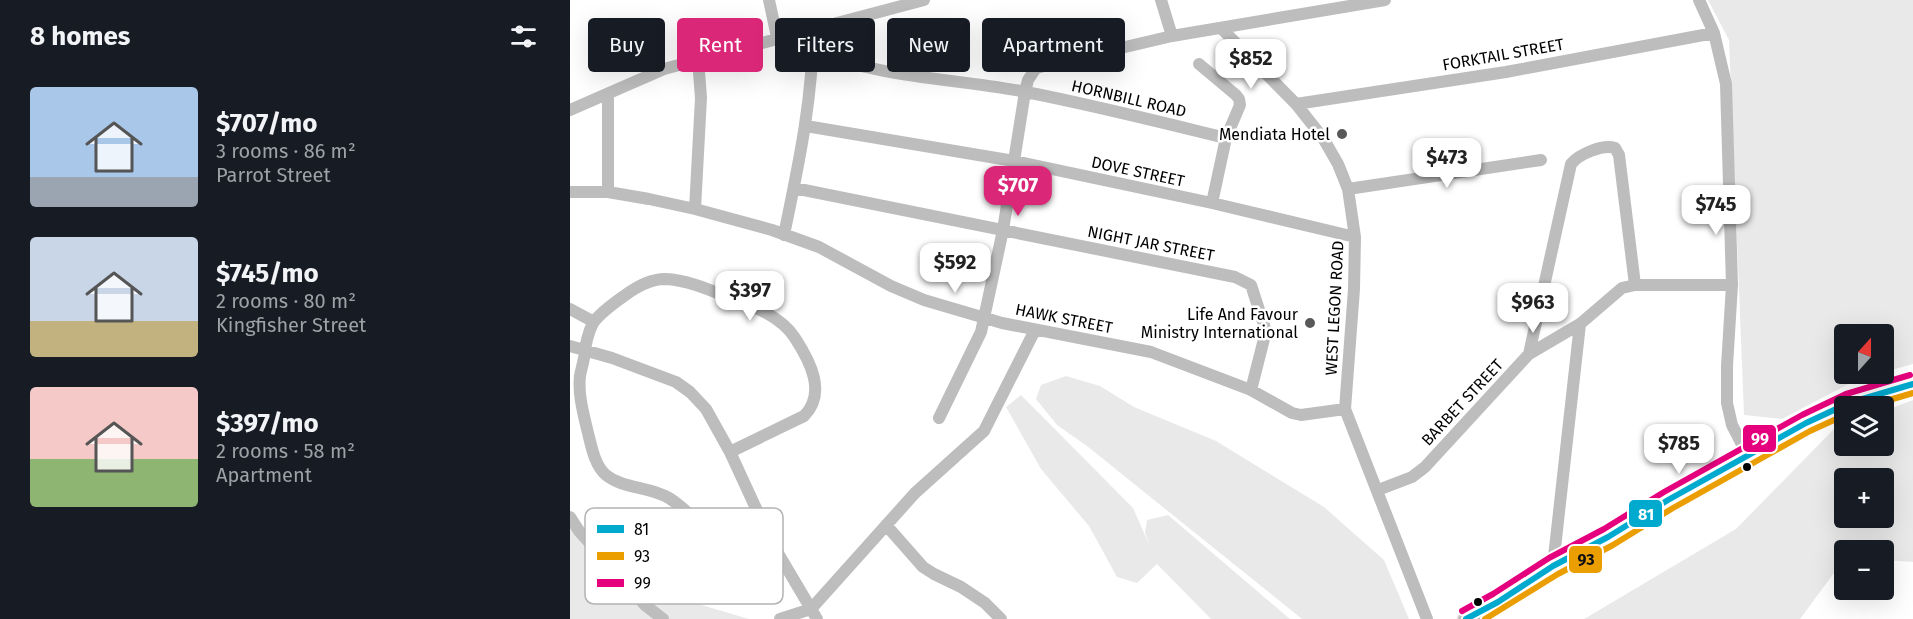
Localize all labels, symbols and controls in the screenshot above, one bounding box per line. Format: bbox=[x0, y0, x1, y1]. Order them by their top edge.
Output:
chip: Buy bbox=[588, 18, 665, 72]
chip: Rent bbox=[677, 18, 763, 72]
chip: Filters bbox=[775, 18, 875, 72]
chip: New bbox=[887, 18, 970, 72]
chip: Apartment bbox=[982, 18, 1125, 72]
icon: filters bbox=[507, 20, 540, 53]
text: 8 homes bbox=[30, 21, 130, 52]
street label: FORKTAIL STREET bbox=[1441, 34, 1566, 75]
pin: $852 bbox=[1215, 39, 1287, 90]
text: $852 bbox=[1229, 46, 1273, 70]
street label: HORNBILL ROAD bbox=[1070, 76, 1188, 121]
text: $707/mo bbox=[216, 108, 317, 139]
icon: home bbox=[78, 111, 150, 183]
place label: Mendiata Hotel bbox=[1219, 125, 1330, 144]
marker: Mendiata Hotel bbox=[1335, 127, 1349, 141]
pin: $473 bbox=[1411, 138, 1483, 189]
text: 3 rooms · 86 m² bbox=[216, 139, 356, 163]
text: $473 bbox=[1426, 145, 1468, 169]
street label: DOVE STREET bbox=[1090, 152, 1187, 191]
text: Parrot Street bbox=[216, 163, 331, 187]
pin: $707 bbox=[982, 166, 1054, 217]
text: $707 bbox=[998, 173, 1038, 197]
pin: $745 bbox=[1680, 185, 1752, 236]
text: $745 bbox=[1696, 192, 1736, 216]
street label: NIGHT JAR STREET bbox=[1086, 222, 1217, 265]
street label: WEST LEGON ROAD bbox=[1321, 240, 1348, 376]
pin: $592 bbox=[919, 243, 991, 294]
text: $592 bbox=[934, 250, 976, 274]
text: $745/mo bbox=[216, 258, 319, 289]
icon: home bbox=[78, 261, 150, 333]
pin: $397 bbox=[714, 271, 786, 322]
text: $397 bbox=[729, 278, 771, 302]
pin: $963 bbox=[1497, 283, 1569, 334]
text: 2 rooms · 80 m² bbox=[216, 289, 356, 313]
text: $963 bbox=[1511, 290, 1555, 314]
street label: HAWK STREET bbox=[1014, 300, 1115, 337]
place label: Life And Favour Ministry International bbox=[1141, 305, 1299, 342]
text: Kingfisher Street bbox=[216, 313, 366, 337]
marker: Life And Favour Ministry International bbox=[1303, 316, 1317, 330]
north arrow bbox=[1834, 324, 1894, 384]
map controls bbox=[1834, 324, 1894, 600]
street label: BARBET STREET bbox=[1418, 355, 1508, 449]
button: layers bbox=[1834, 396, 1894, 456]
text: $397/mo bbox=[216, 408, 319, 439]
icon: home bbox=[78, 411, 150, 483]
pin: $785 bbox=[1643, 424, 1715, 475]
line badge: 99 bbox=[1742, 424, 1777, 453]
text: 99 bbox=[1751, 429, 1769, 448]
text: $785 bbox=[1658, 431, 1700, 455]
text: 2 rooms · 58 m² bbox=[216, 439, 355, 463]
unlabelled marker bbox=[1741, 461, 1753, 473]
text: Apartment bbox=[216, 463, 312, 487]
button: + bbox=[1834, 468, 1894, 528]
line badge: 81 bbox=[1628, 499, 1663, 528]
text: 81 bbox=[1638, 505, 1654, 524]
legend bbox=[585, 508, 783, 604]
text: 81 bbox=[634, 520, 649, 539]
button: − bbox=[1834, 540, 1894, 600]
line badge: 93 bbox=[1568, 545, 1603, 574]
text: 93 bbox=[634, 547, 650, 566]
text: 93 bbox=[1578, 550, 1594, 569]
text: 99 bbox=[634, 574, 651, 593]
unlabelled marker bbox=[1472, 596, 1484, 608]

